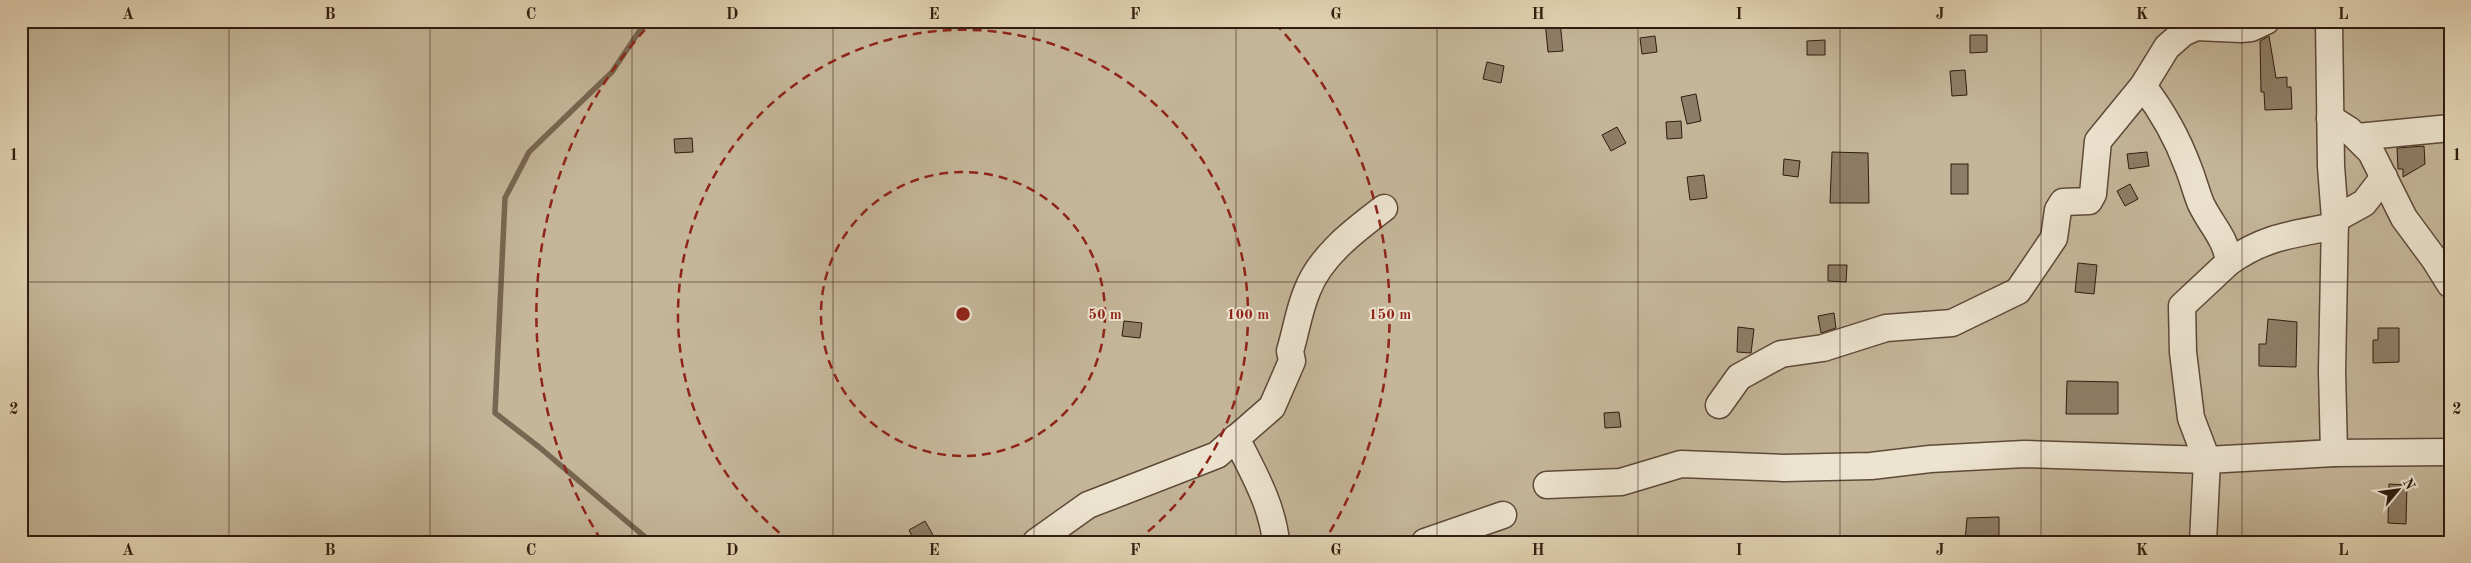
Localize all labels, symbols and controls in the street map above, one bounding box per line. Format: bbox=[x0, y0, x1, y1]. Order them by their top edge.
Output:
text: A bbox=[122, 7, 134, 23]
text: B bbox=[324, 7, 336, 23]
text: C bbox=[526, 7, 536, 23]
text: D bbox=[726, 7, 738, 23]
text: E bbox=[928, 7, 940, 23]
text: F bbox=[1130, 7, 1141, 23]
text: G bbox=[1330, 7, 1342, 23]
text: H bbox=[1531, 7, 1545, 23]
text: I bbox=[1735, 7, 1743, 23]
text: J bbox=[1936, 7, 1945, 23]
text: K bbox=[2136, 7, 2148, 23]
text: L bbox=[2338, 7, 2349, 23]
text: 1 bbox=[9, 148, 19, 164]
text: 1 bbox=[2452, 148, 2462, 164]
centre of rings bbox=[954, 305, 972, 323]
text: 50 m bbox=[1088, 308, 1122, 323]
text: 100 m bbox=[1227, 308, 1269, 323]
text: 150 m bbox=[1369, 308, 1411, 323]
text: 2 bbox=[9, 402, 19, 418]
text: 2 bbox=[2452, 402, 2462, 418]
north arrow bbox=[2374, 466, 2424, 516]
text: N bbox=[2400, 476, 2417, 493]
text: A bbox=[122, 543, 134, 559]
text: B bbox=[324, 543, 336, 559]
text: C bbox=[526, 543, 536, 559]
text: D bbox=[726, 543, 738, 559]
text: E bbox=[928, 543, 940, 559]
text: F bbox=[1130, 543, 1141, 559]
text: G bbox=[1330, 543, 1342, 559]
text: H bbox=[1531, 543, 1545, 559]
text: I bbox=[1735, 543, 1743, 559]
text: J bbox=[1936, 543, 1945, 559]
text: K bbox=[2136, 543, 2148, 559]
text: L bbox=[2338, 543, 2349, 559]

